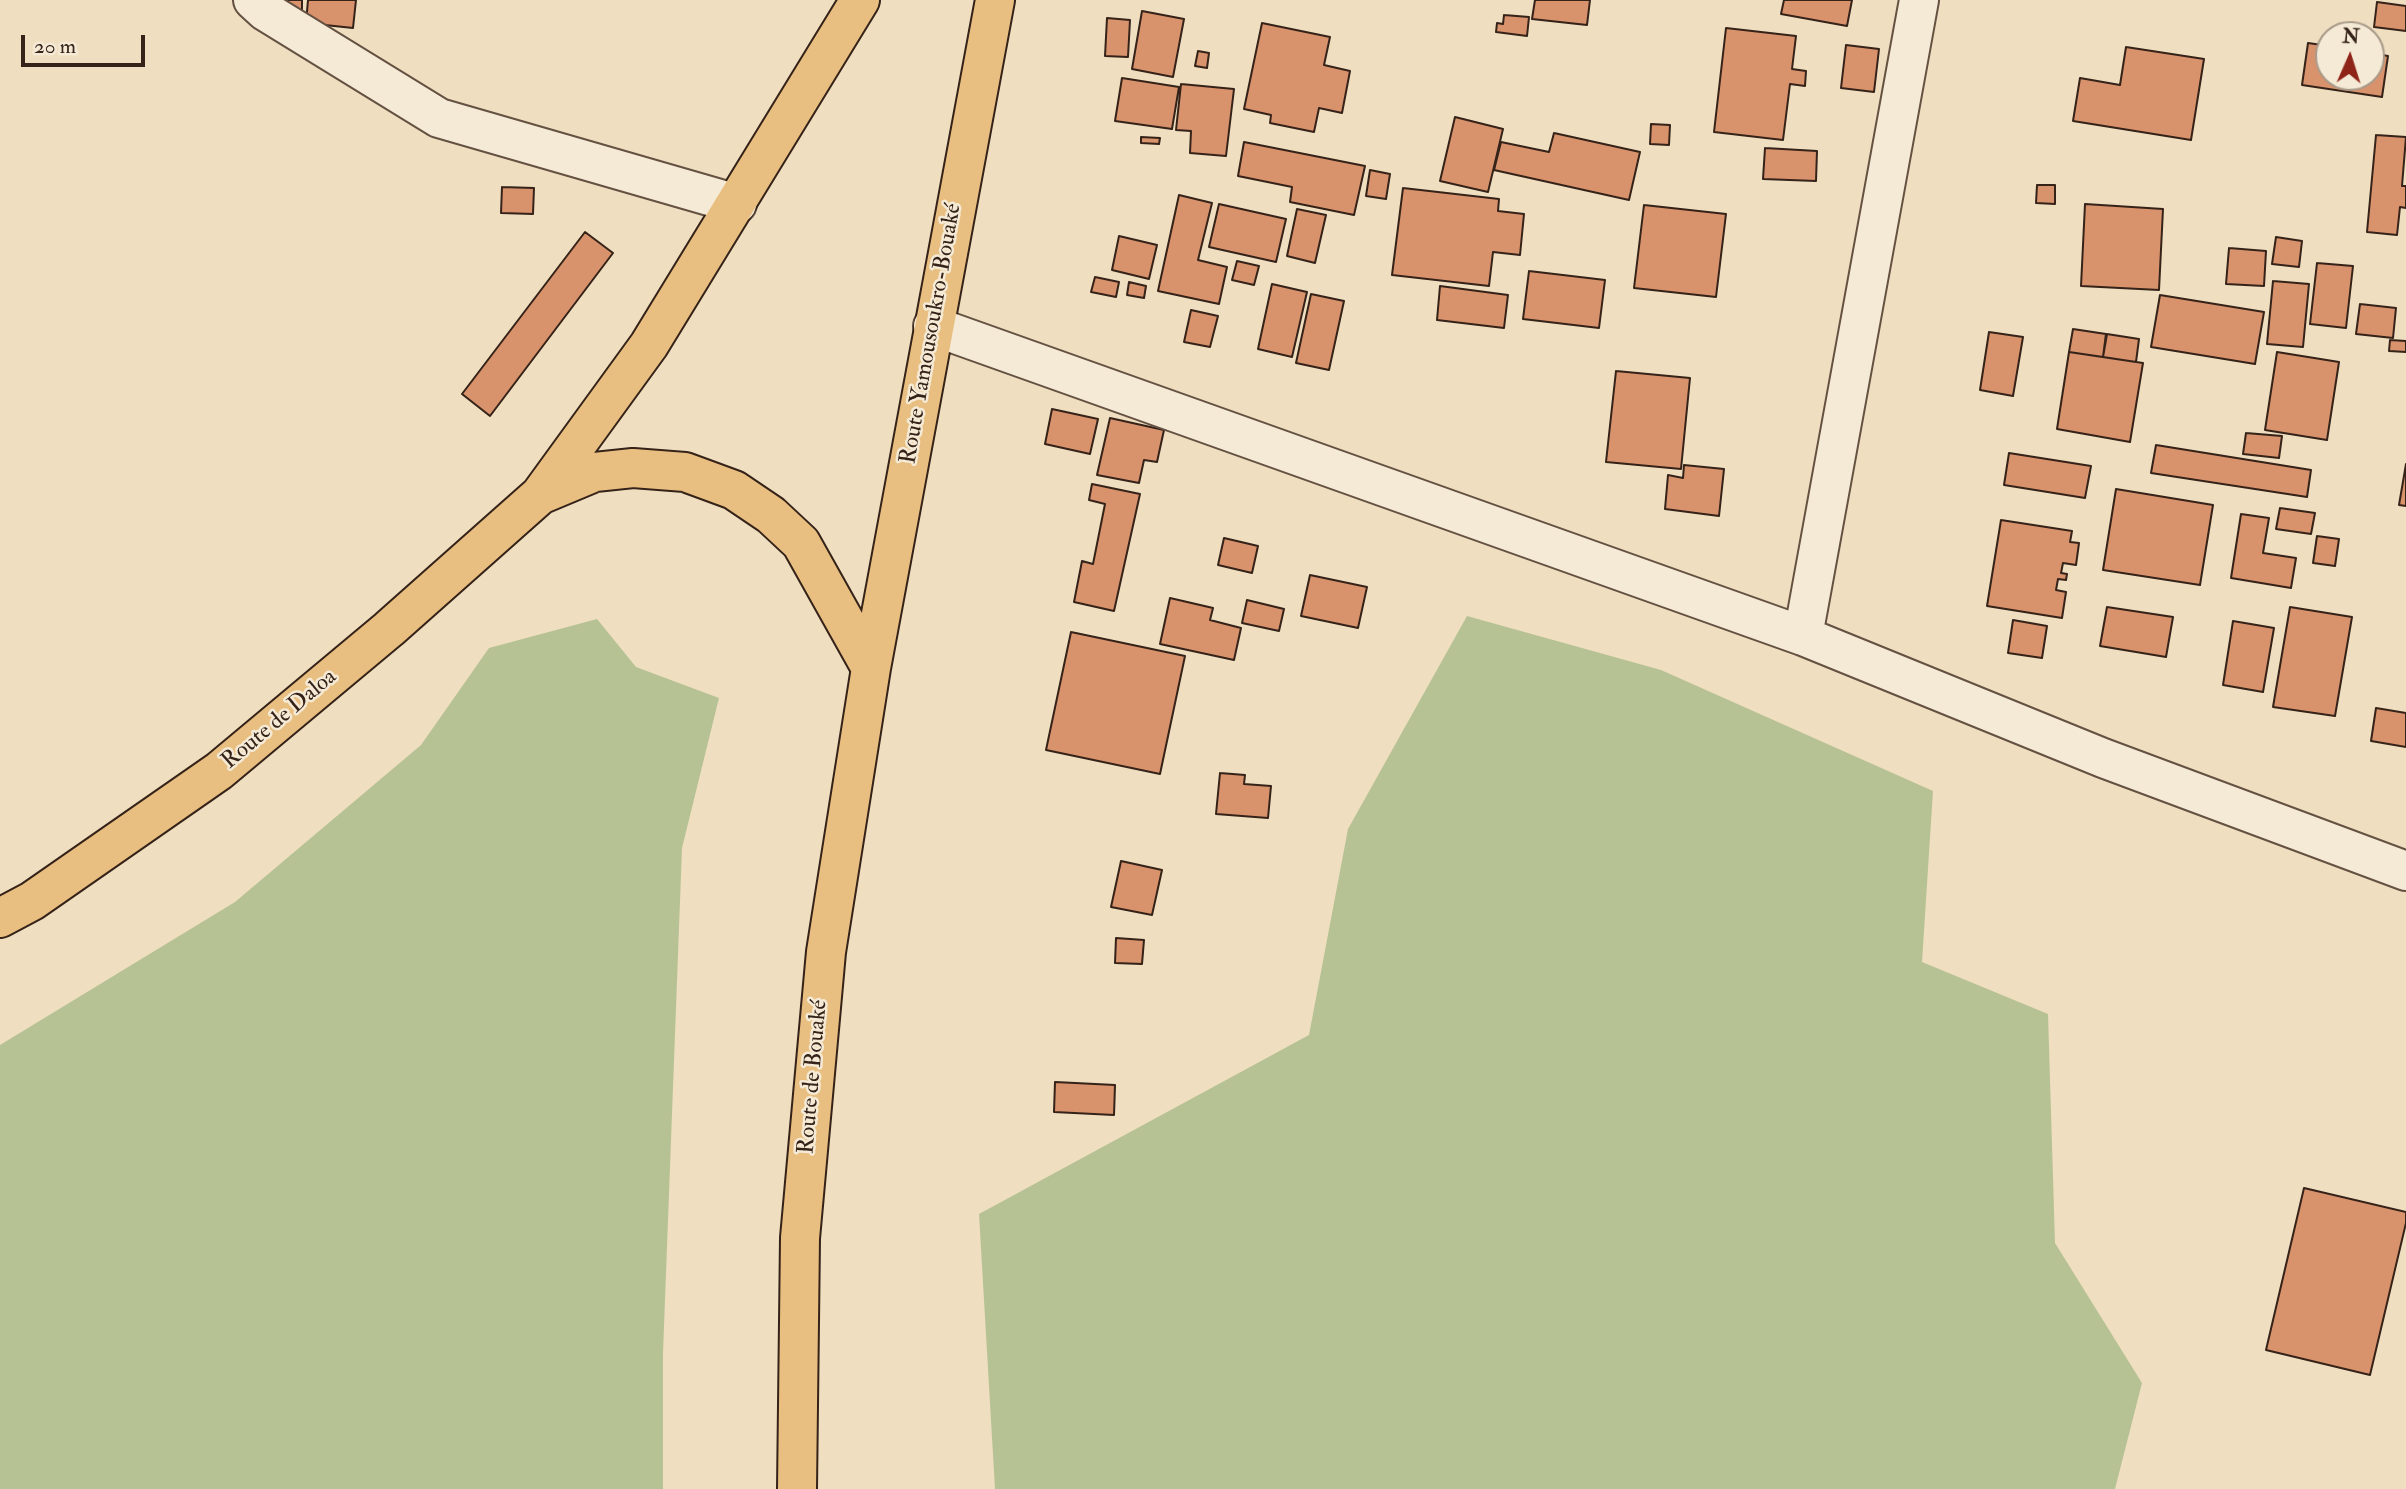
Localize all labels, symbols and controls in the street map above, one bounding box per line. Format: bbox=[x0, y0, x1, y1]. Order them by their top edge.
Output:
scale bar bbox=[24, 21, 149, 65]
north arrow bbox=[2315, 21, 2385, 91]
text: N bbox=[2342, 25, 2360, 49]
text: 20 m bbox=[34, 33, 76, 60]
street label: Route Yamousoukro-Bouaké bbox=[895, 202, 969, 466]
street label: Route de Daloa bbox=[217, 664, 343, 776]
street label: Route de Bouaké bbox=[794, 999, 834, 1155]

